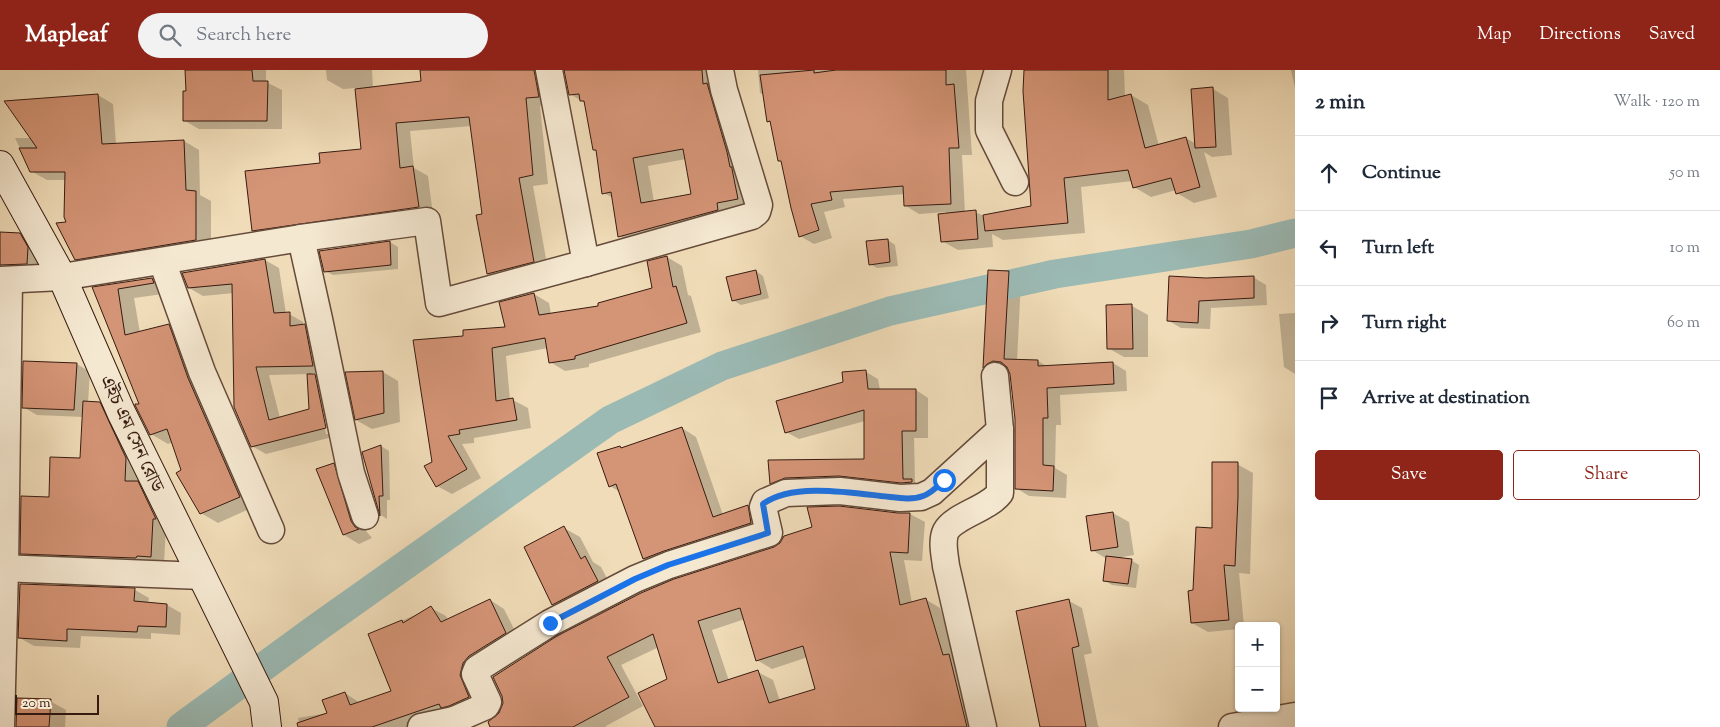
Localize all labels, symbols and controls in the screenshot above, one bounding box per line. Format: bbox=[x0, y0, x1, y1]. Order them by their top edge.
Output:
search box bbox=[138, 13, 488, 58]
text: Mapleaf bbox=[25, 18, 108, 52]
icon: search bbox=[156, 21, 184, 49]
text: Search here bbox=[196, 22, 291, 49]
text: Map bbox=[1477, 22, 1512, 48]
text: Directions bbox=[1540, 22, 1621, 48]
text: Saved bbox=[1649, 22, 1695, 48]
text: 2 min bbox=[1315, 88, 1365, 118]
text: Walk · 120 m bbox=[1614, 91, 1700, 114]
icon: ahead bbox=[1315, 159, 1343, 187]
text: Continue bbox=[1362, 160, 1441, 187]
text: 50 m bbox=[1669, 162, 1700, 185]
icon: left bbox=[1315, 234, 1343, 262]
text: Turn left bbox=[1362, 235, 1434, 262]
text: 10 m bbox=[1670, 237, 1700, 260]
icon: right bbox=[1315, 309, 1343, 337]
text: Turn right bbox=[1362, 310, 1446, 337]
text: 60 m bbox=[1667, 312, 1700, 335]
street label: এইচ এম সেন রোড bbox=[92, 371, 170, 498]
icon: arrive bbox=[1315, 384, 1343, 412]
text: Arrive at destination bbox=[1362, 385, 1530, 412]
button: Save bbox=[1315, 450, 1503, 500]
button: Share bbox=[1513, 450, 1700, 500]
route start bbox=[933, 469, 956, 492]
route end bbox=[539, 612, 562, 635]
map controls bbox=[1235, 622, 1280, 712]
button: + bbox=[1235, 622, 1280, 667]
button: − bbox=[1235, 667, 1280, 712]
scale bar bbox=[15, 692, 99, 715]
text: 20 m bbox=[22, 694, 51, 714]

